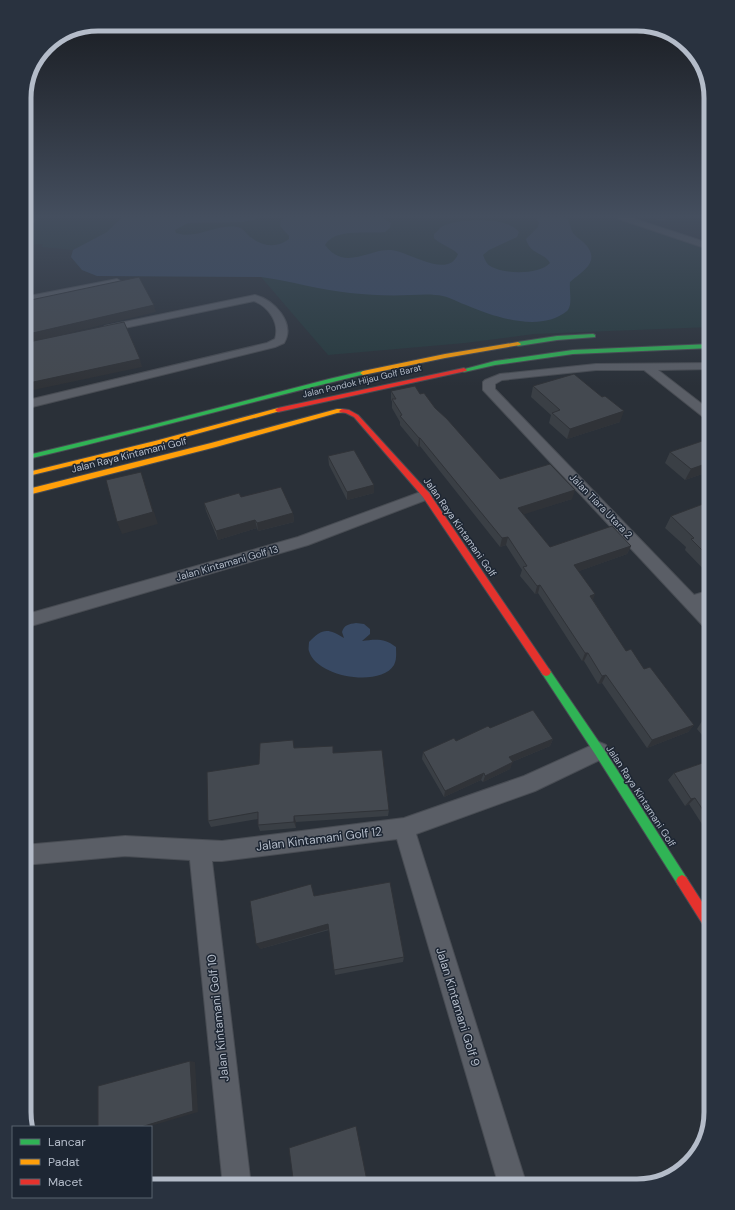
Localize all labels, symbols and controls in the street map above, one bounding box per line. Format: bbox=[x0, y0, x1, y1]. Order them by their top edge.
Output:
street label: Jalan Pondok Hijau Golf Barat bbox=[301, 361, 423, 401]
street label: Jalan Raya Kintamani Golf bbox=[70, 434, 189, 476]
street label: Jalan Tiara Utara 2 bbox=[567, 471, 635, 541]
street label: Jalan Raya Kintamani Golf bbox=[421, 475, 500, 580]
street label: Jalan Kintamani Golf 13 bbox=[174, 542, 280, 584]
street label: Jalan Raya Kintamani Golf bbox=[603, 743, 679, 850]
street label: Jalan Kintamani Golf 12 bbox=[255, 823, 383, 855]
street label: Jalan Kintamani Golf 9 bbox=[432, 946, 484, 1068]
street label: Jalan Kintamani Golf 10 bbox=[203, 953, 233, 1083]
legend bbox=[12, 1126, 152, 1198]
text: Lancar bbox=[48, 1134, 86, 1150]
text: Padat bbox=[48, 1154, 80, 1170]
text: Macet bbox=[48, 1174, 83, 1190]

